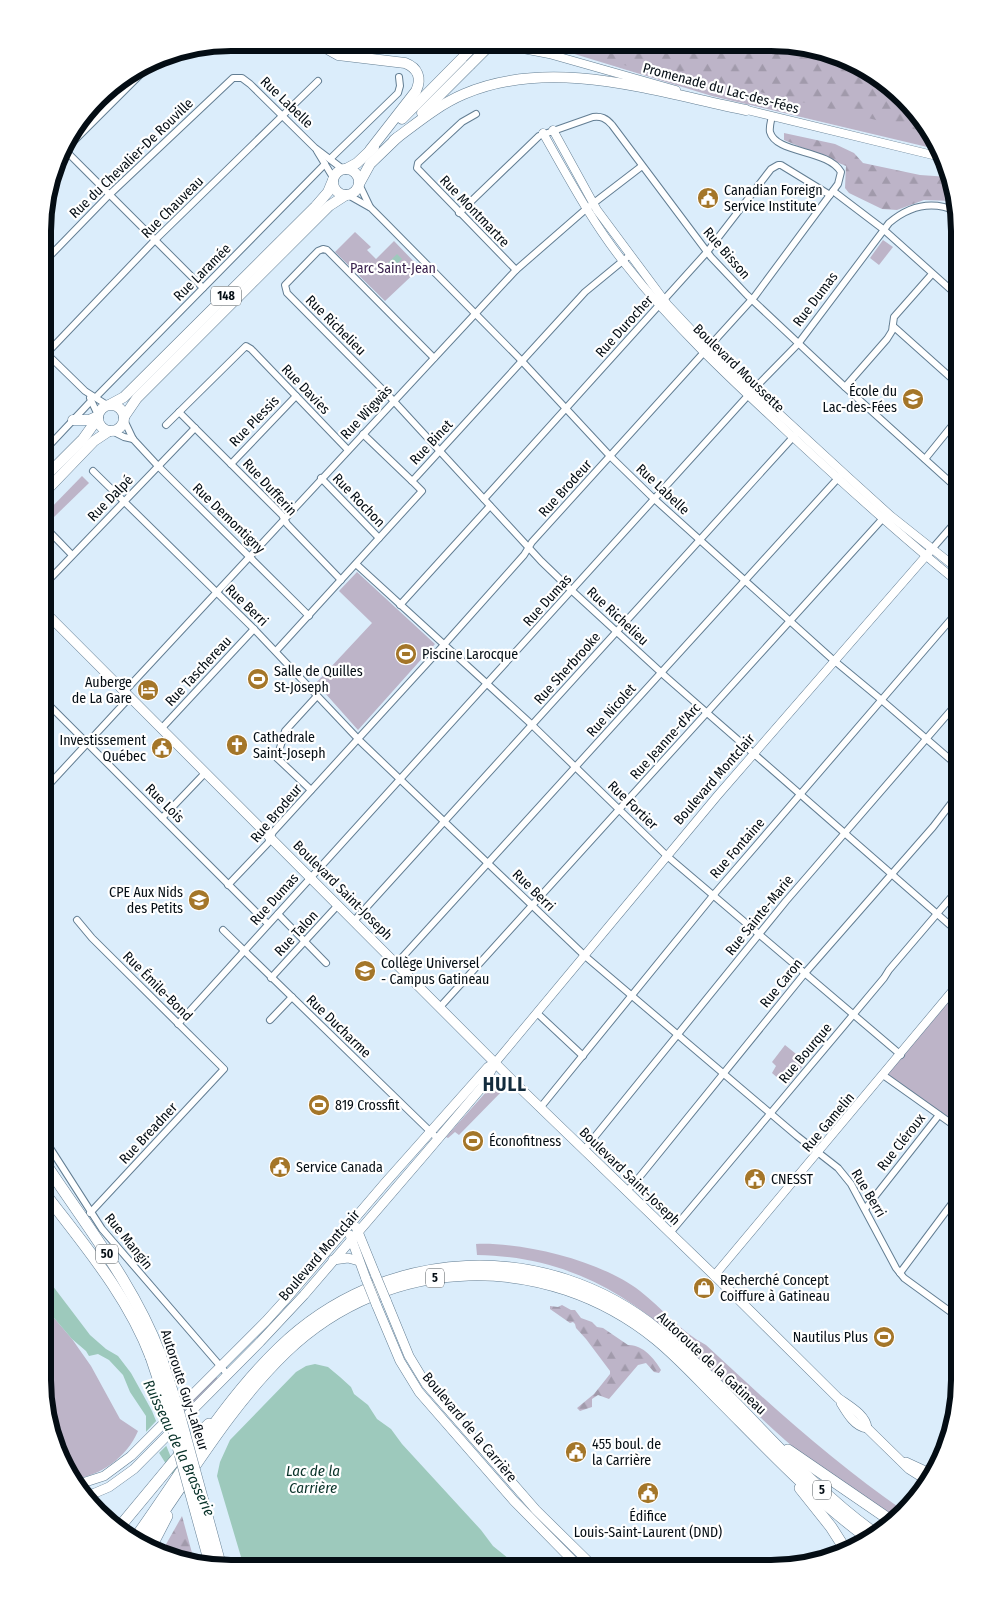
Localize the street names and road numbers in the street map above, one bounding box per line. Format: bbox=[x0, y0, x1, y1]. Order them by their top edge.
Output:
street label: Promenade du Lac-des-Fées bbox=[641, 59, 801, 118]
street label: Rue Labelle bbox=[257, 73, 317, 132]
street label: Rue du Chevalier-De Rouville bbox=[66, 95, 197, 222]
street label: Rue Montmartre bbox=[436, 172, 513, 251]
street label: Rue Chauveau bbox=[138, 173, 207, 242]
street label: Rue Bisson bbox=[700, 224, 754, 283]
street label: Rue Laramée bbox=[170, 240, 235, 305]
street label: Rue Dumas bbox=[789, 269, 841, 330]
road number: 148 bbox=[211, 286, 241, 306]
street label: Rue Richelieu bbox=[302, 292, 369, 359]
street label: Rue Durocher bbox=[592, 292, 657, 361]
street label: Boulevard Moussette bbox=[689, 320, 788, 416]
street label: Rue Davies bbox=[278, 361, 333, 418]
street label: Rue Wìgwàs bbox=[337, 382, 396, 443]
street label: Rue Plessis bbox=[226, 392, 283, 450]
street label: Rue Binet bbox=[406, 416, 457, 468]
street label: Rue Dufferin bbox=[239, 455, 300, 519]
street label: Rue Brodeur bbox=[535, 456, 596, 521]
street label: Rue Labelle bbox=[632, 460, 693, 518]
street label: Rue Rochon bbox=[329, 470, 388, 531]
street label: Rue Dalpé bbox=[84, 472, 137, 525]
street label: Rue Demontigny bbox=[189, 480, 269, 558]
street label: Rue Dumas bbox=[520, 571, 575, 630]
street label: Rue Berri bbox=[222, 581, 272, 630]
street label: Rue Richelieu bbox=[583, 584, 652, 649]
street label: Rue Sherbrooke bbox=[531, 629, 604, 708]
street label: Rue Taschereau bbox=[162, 633, 235, 710]
street label: Rue Nicolet bbox=[583, 680, 640, 740]
street label: Rue Jeanne-d'Arc bbox=[627, 700, 704, 783]
street label: Boulevard Montclair bbox=[670, 730, 759, 828]
street label: Rue Fortier bbox=[604, 777, 661, 833]
street label: Rue Lois bbox=[142, 780, 188, 826]
street label: Rue Brodeur bbox=[247, 780, 306, 846]
street label: Rue Fontaine bbox=[706, 815, 768, 882]
street label: Boulevard Saint-Joseph bbox=[289, 837, 396, 944]
street label: Rue Berri bbox=[509, 866, 559, 915]
street label: Rue Dumas bbox=[247, 870, 302, 929]
street label: Rue Sainte-Marie bbox=[722, 872, 797, 959]
street label: Rue Talon bbox=[271, 907, 322, 960]
street label: Rue Émile-Bond bbox=[119, 947, 197, 1025]
street label: Rue Caron bbox=[756, 955, 806, 1011]
street label: Rue Ducharme bbox=[303, 991, 375, 1062]
street label: Rue Bourque bbox=[775, 1020, 836, 1087]
street label: Rue Gamelin bbox=[799, 1089, 858, 1155]
street label: Rue Breadner bbox=[116, 1099, 181, 1168]
street label: Rue Cléroux bbox=[874, 1110, 930, 1174]
street label: Boulevard Saint-Joseph bbox=[576, 1124, 684, 1229]
street label: Rue Berri bbox=[848, 1166, 890, 1220]
street label: Boulevard Montclair bbox=[275, 1206, 364, 1304]
street label: Rue Mangin bbox=[101, 1210, 156, 1273]
road number: 50 bbox=[96, 1244, 118, 1264]
road number: 5 bbox=[426, 1268, 444, 1288]
street label: Autoroute de la Gatineau bbox=[654, 1308, 770, 1418]
street label: Autoroute Guy-Lafleur bbox=[157, 1327, 212, 1453]
street label: Boulevard de la Carrière bbox=[419, 1369, 521, 1486]
road number: 5 bbox=[813, 1480, 831, 1500]

